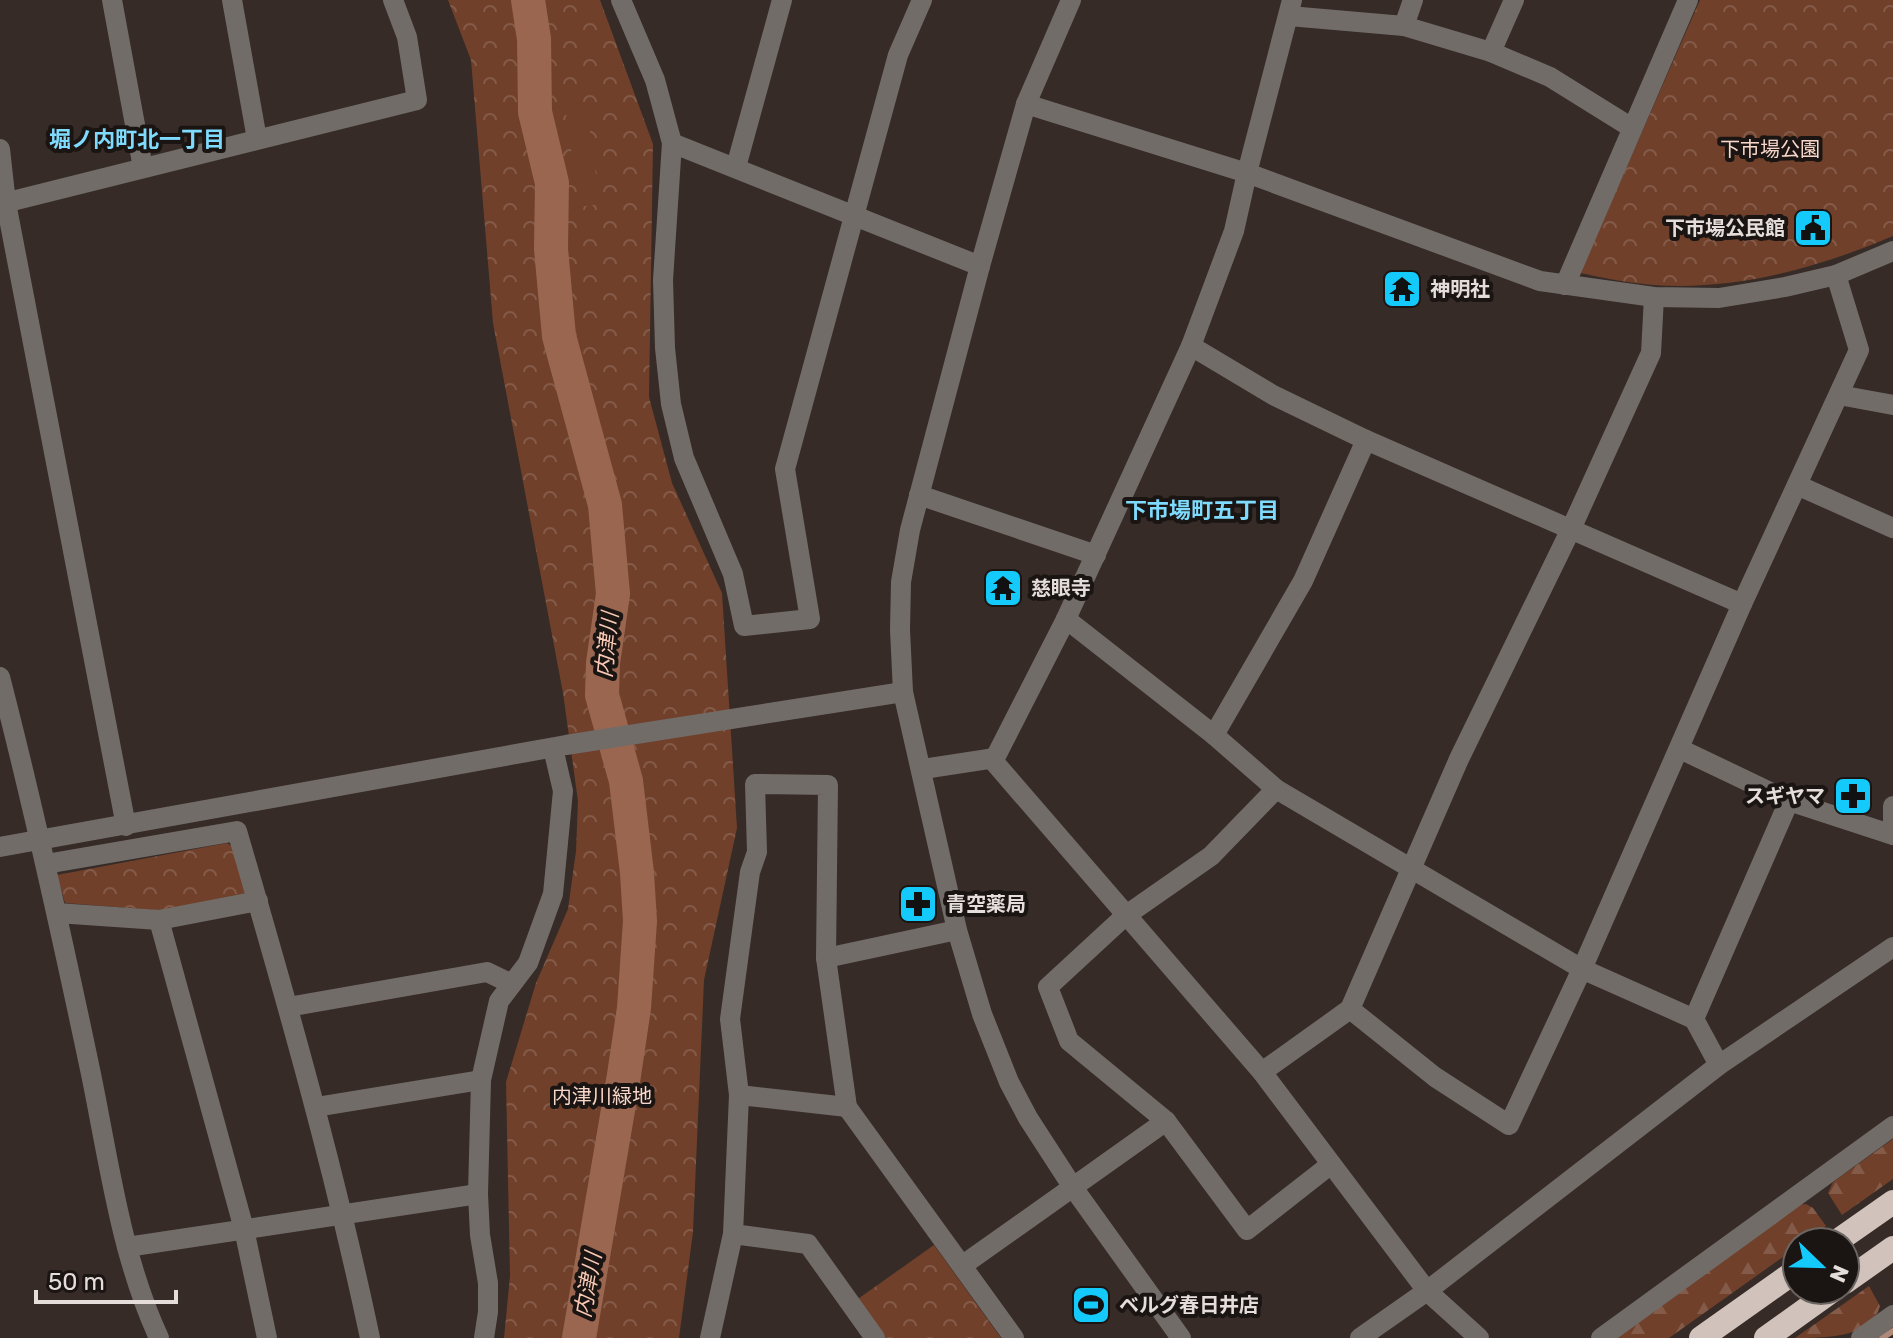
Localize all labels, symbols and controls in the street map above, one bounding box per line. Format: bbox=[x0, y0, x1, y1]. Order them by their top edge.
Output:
district label: 堀ノ内町北一丁目 bbox=[49, 126, 225, 153]
park label: 下市場公園 bbox=[1720, 137, 1820, 161]
public building icon: 下市場公民館 bbox=[1792, 207, 1834, 249]
place label: 下市場公民館 bbox=[1665, 216, 1785, 240]
temple icon: 神明社 bbox=[1381, 268, 1423, 310]
place label: 神明社 bbox=[1430, 277, 1490, 301]
district label: 下市場町五丁目 bbox=[1125, 497, 1279, 524]
temple icon: 慈眼寺 bbox=[982, 567, 1024, 609]
place label: 慈眼寺 bbox=[1031, 576, 1091, 600]
water label: 内津川 bbox=[590, 609, 624, 679]
pharmacy icon: スギヤマ bbox=[1832, 775, 1874, 817]
place label: スギヤマ bbox=[1745, 784, 1825, 808]
pharmacy icon: 青空薬局 bbox=[897, 883, 939, 925]
place label: 青空薬局 bbox=[946, 892, 1026, 916]
park label: 内津川緑地 bbox=[552, 1084, 652, 1108]
north arrow bbox=[1781, 1226, 1861, 1306]
water label: 内津川 bbox=[569, 1248, 607, 1320]
scale bar bbox=[36, 1254, 176, 1304]
text: N bbox=[1823, 1261, 1854, 1286]
text: 50 m bbox=[48, 1268, 105, 1296]
sports icon: ベルグ春日井店 bbox=[1070, 1284, 1112, 1326]
place label: ベルグ春日井店 bbox=[1119, 1293, 1259, 1317]

